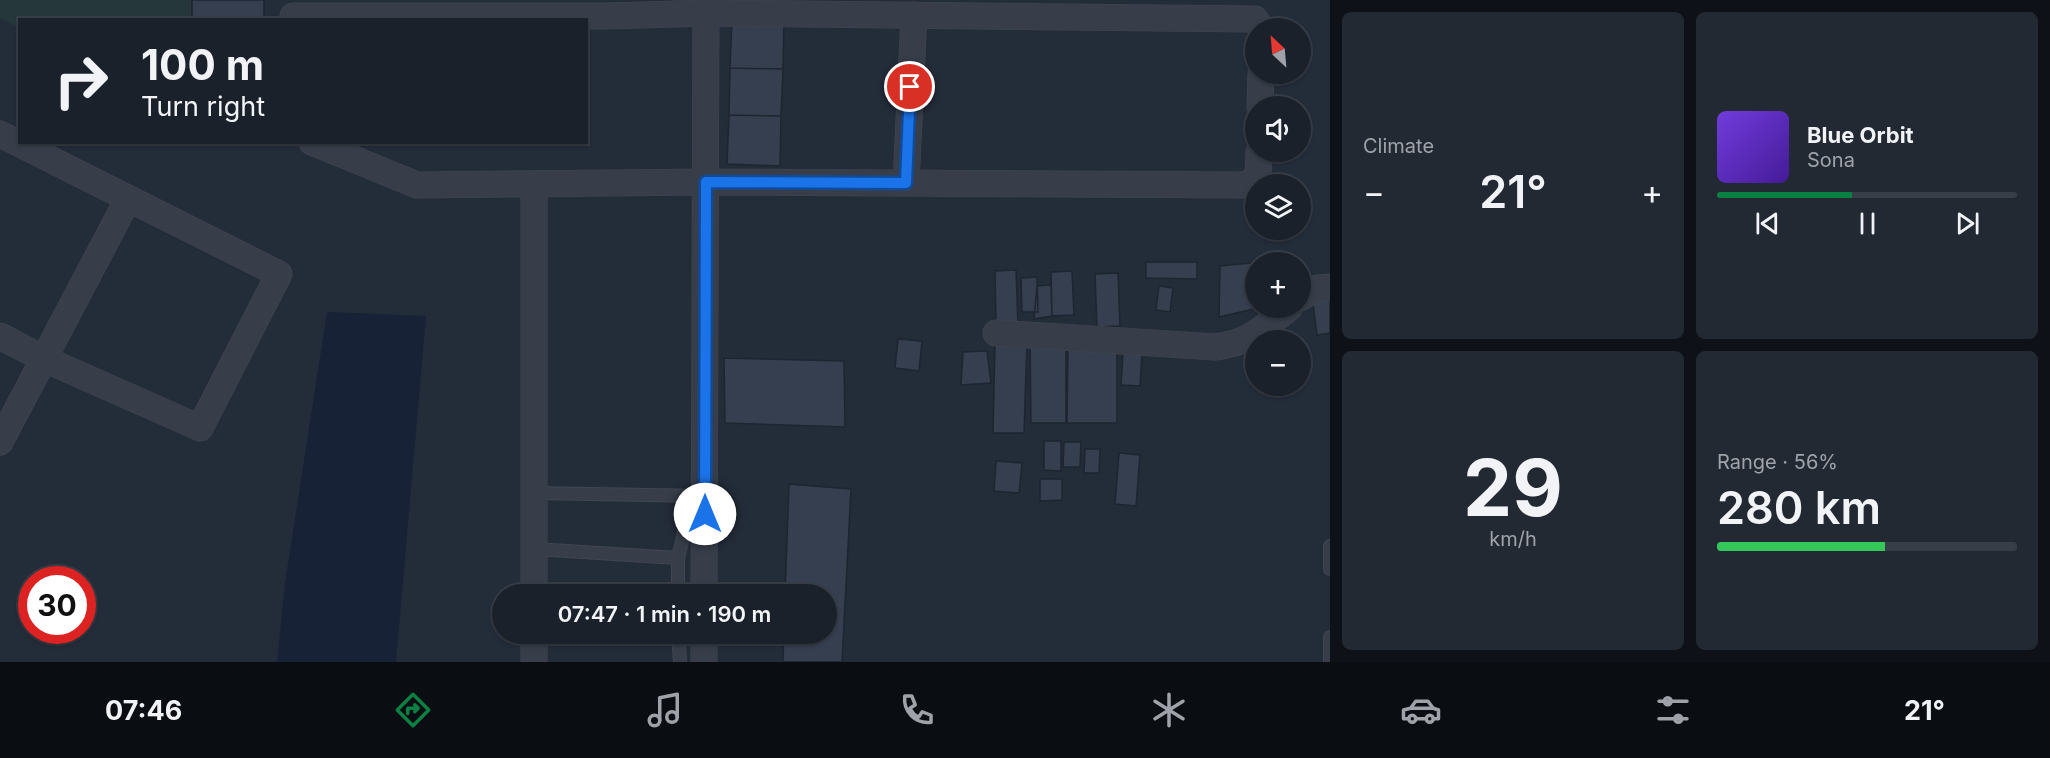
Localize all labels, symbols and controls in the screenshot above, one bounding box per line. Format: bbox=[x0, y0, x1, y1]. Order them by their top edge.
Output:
north arrow bbox=[1245, 18, 1311, 84]
map controls bbox=[1245, 18, 1311, 396]
text: 100 m bbox=[141, 39, 264, 90]
icon: right bbox=[42, 42, 120, 120]
pin bbox=[884, 61, 935, 112]
icon: arrive bbox=[893, 70, 926, 103]
text: Turn right bbox=[141, 90, 265, 123]
button: sound bbox=[1245, 96, 1311, 162]
text: Blue Orbit bbox=[1807, 122, 1914, 148]
text: Climate bbox=[1363, 134, 1434, 158]
text: Sona bbox=[1807, 148, 1855, 172]
text: 21° bbox=[1479, 164, 1547, 219]
text: − bbox=[1363, 172, 1385, 212]
text: + bbox=[1641, 172, 1663, 212]
button: layers bbox=[1245, 174, 1311, 240]
icon: previous bbox=[1751, 207, 1784, 240]
icon: pause bbox=[1851, 207, 1884, 240]
icon: next bbox=[1951, 207, 1984, 240]
button: + bbox=[1245, 252, 1311, 318]
button: − bbox=[1245, 330, 1311, 396]
text: 29 bbox=[1463, 440, 1563, 535]
text: Range · 56% bbox=[1717, 450, 1838, 474]
text: 280 km bbox=[1717, 480, 1881, 535]
position arrow bbox=[673, 482, 737, 546]
text: km/h bbox=[1489, 527, 1537, 551]
speed limit sign: 30 bbox=[18, 566, 96, 644]
text: 07:47 · 1 min · 190 m bbox=[558, 601, 771, 627]
icon: directions bbox=[392, 689, 434, 731]
icon: music bbox=[644, 689, 686, 731]
icon: phone bbox=[896, 689, 938, 731]
icon: climate bbox=[1148, 689, 1190, 731]
icon: car bbox=[1400, 689, 1442, 731]
icon: filters bbox=[1652, 689, 1694, 731]
text: 07:46 bbox=[105, 694, 182, 727]
text: 21° bbox=[1904, 694, 1945, 727]

